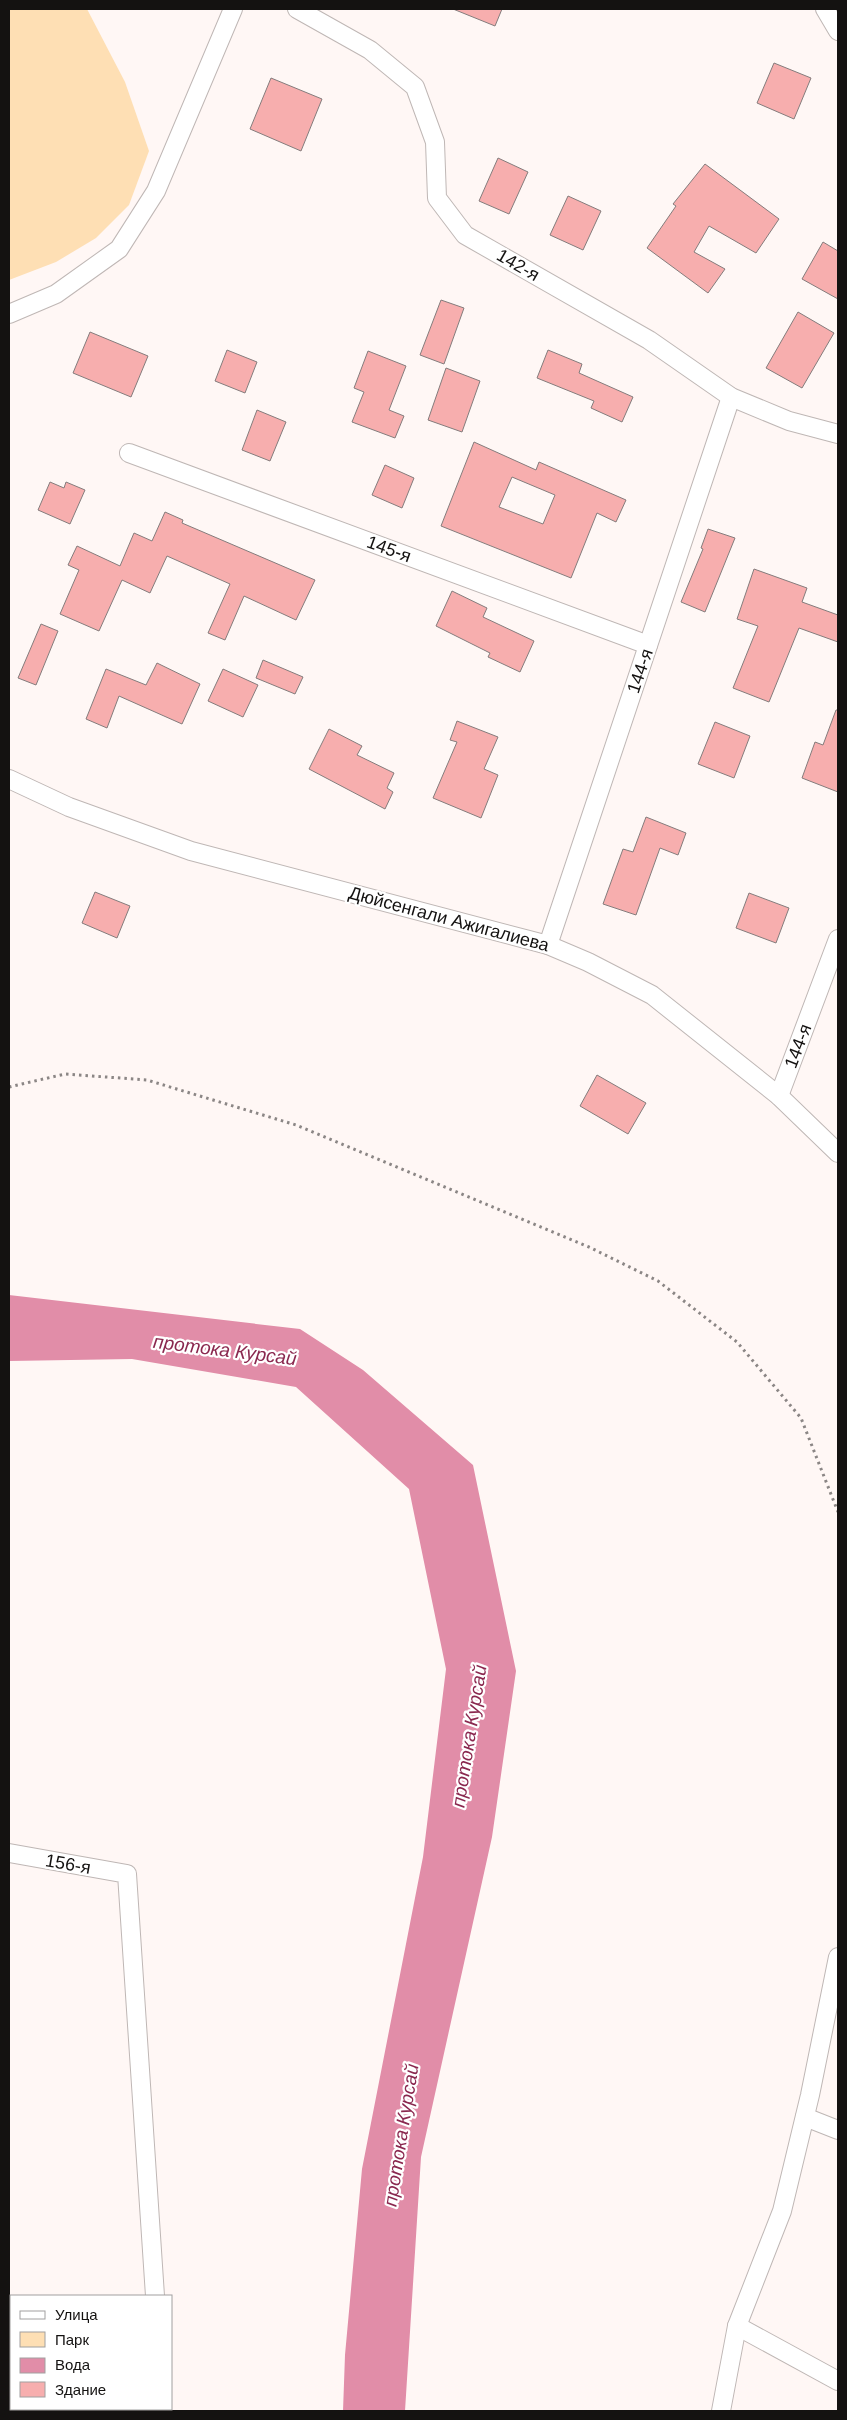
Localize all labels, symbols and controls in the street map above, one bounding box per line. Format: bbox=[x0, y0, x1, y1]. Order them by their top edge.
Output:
street label: 142-я bbox=[493, 245, 543, 285]
street label: 145-я bbox=[364, 532, 414, 566]
street label: 144-я bbox=[623, 646, 657, 696]
street label: Дюйсенгали Ажигалиева bbox=[347, 883, 552, 956]
street label: 144-я bbox=[780, 1021, 816, 1071]
water label: протока Курсай bbox=[152, 1331, 298, 1369]
water label: протока Курсай bbox=[447, 1663, 491, 1809]
street label: 156-я bbox=[44, 1850, 92, 1878]
water label: протока Курсай bbox=[379, 2062, 423, 2208]
legend bbox=[10, 2295, 172, 2410]
text: Улица bbox=[55, 2306, 98, 2323]
text: Парк bbox=[55, 2331, 89, 2348]
text: Вода bbox=[55, 2356, 91, 2373]
text: Здание bbox=[55, 2381, 106, 2398]

